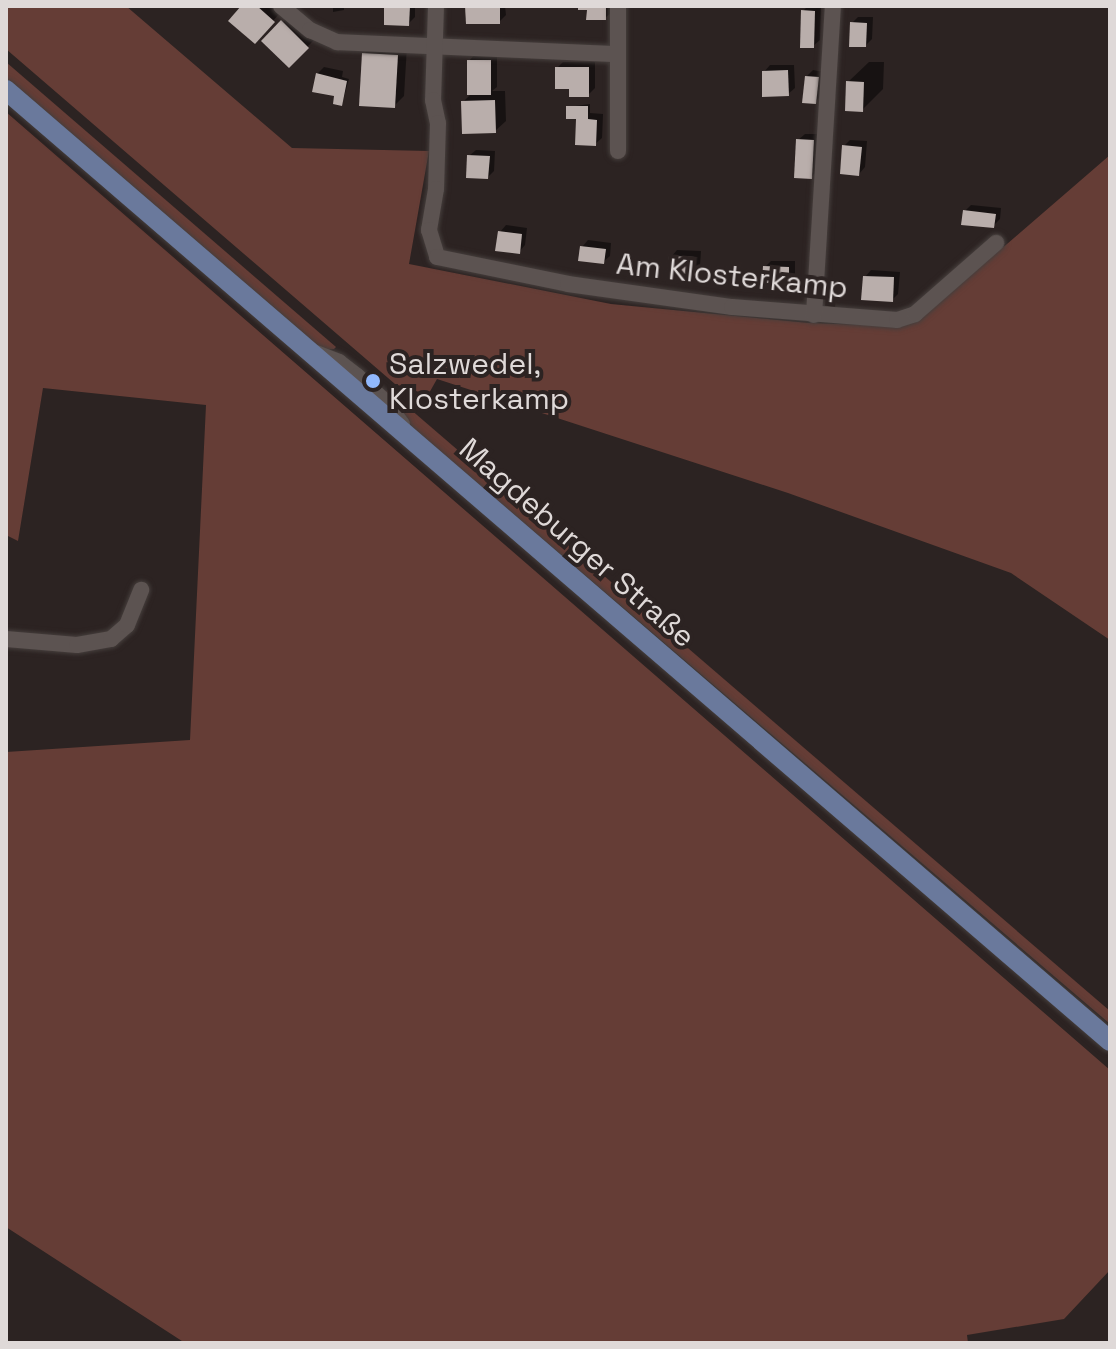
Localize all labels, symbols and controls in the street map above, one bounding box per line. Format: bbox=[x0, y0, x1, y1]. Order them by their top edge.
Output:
street label: Am Klosterkamp bbox=[614, 246, 850, 306]
place label: Salzwedel, Klosterkamp bbox=[389, 346, 569, 416]
marker: Salzwedel, Klosterkamp bbox=[364, 372, 382, 390]
street label: Magdeburger Straße bbox=[452, 431, 702, 655]

